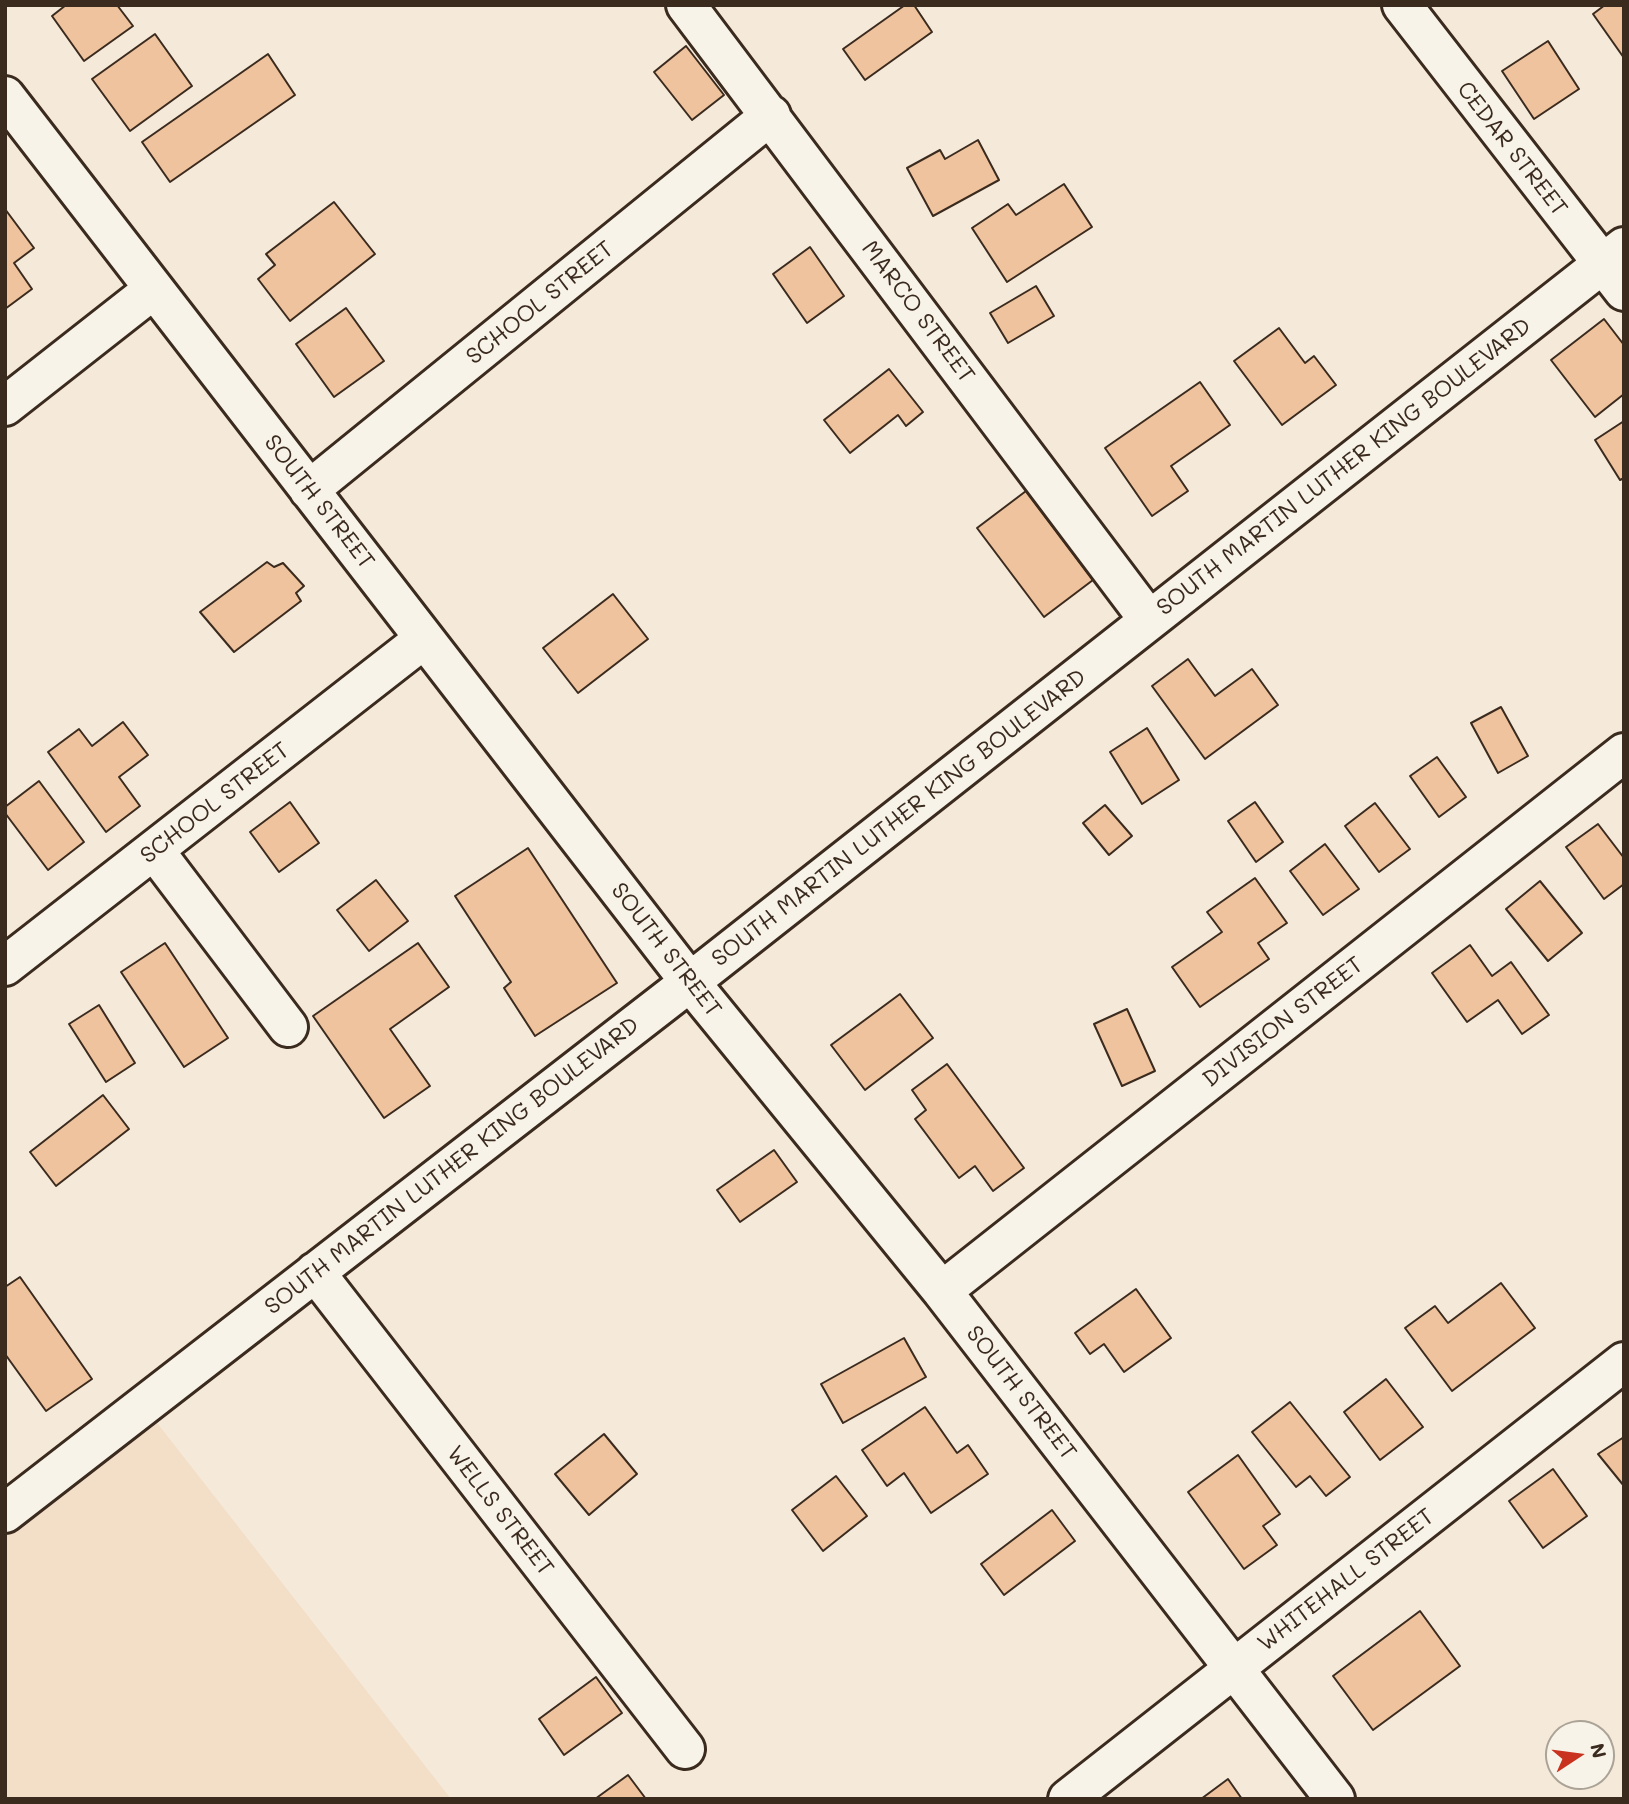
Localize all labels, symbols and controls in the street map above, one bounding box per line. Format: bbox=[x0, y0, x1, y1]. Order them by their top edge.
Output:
street label: CEDAR STREET bbox=[1451, 76, 1573, 222]
street label: SCHOOL STREET bbox=[461, 235, 619, 371]
street label: MARCO STREET bbox=[856, 236, 980, 388]
street label: SOUTH MARTIN LUTHER KING BOULEVARD bbox=[1151, 312, 1537, 622]
street label: SOUTH STREET bbox=[258, 429, 380, 575]
street label: SOUTH MARTIN LUTHER KING BOULEVARD bbox=[706, 663, 1092, 973]
street label: SCHOOL STREET bbox=[135, 736, 295, 870]
street label: SOUTH STREET bbox=[605, 877, 727, 1023]
street label: DIVISION STREET bbox=[1197, 951, 1369, 1093]
street label: SOUTH MARTIN LUTHER KING BOULEVARD bbox=[259, 1011, 645, 1321]
street label: SOUTH STREET bbox=[960, 1320, 1082, 1466]
street label: WELLS STREET bbox=[441, 1440, 559, 1582]
street label: WHITEHALL STREET bbox=[1252, 1503, 1440, 1657]
north arrow bbox=[1545, 1720, 1615, 1790]
text: N bbox=[1585, 1741, 1613, 1760]

